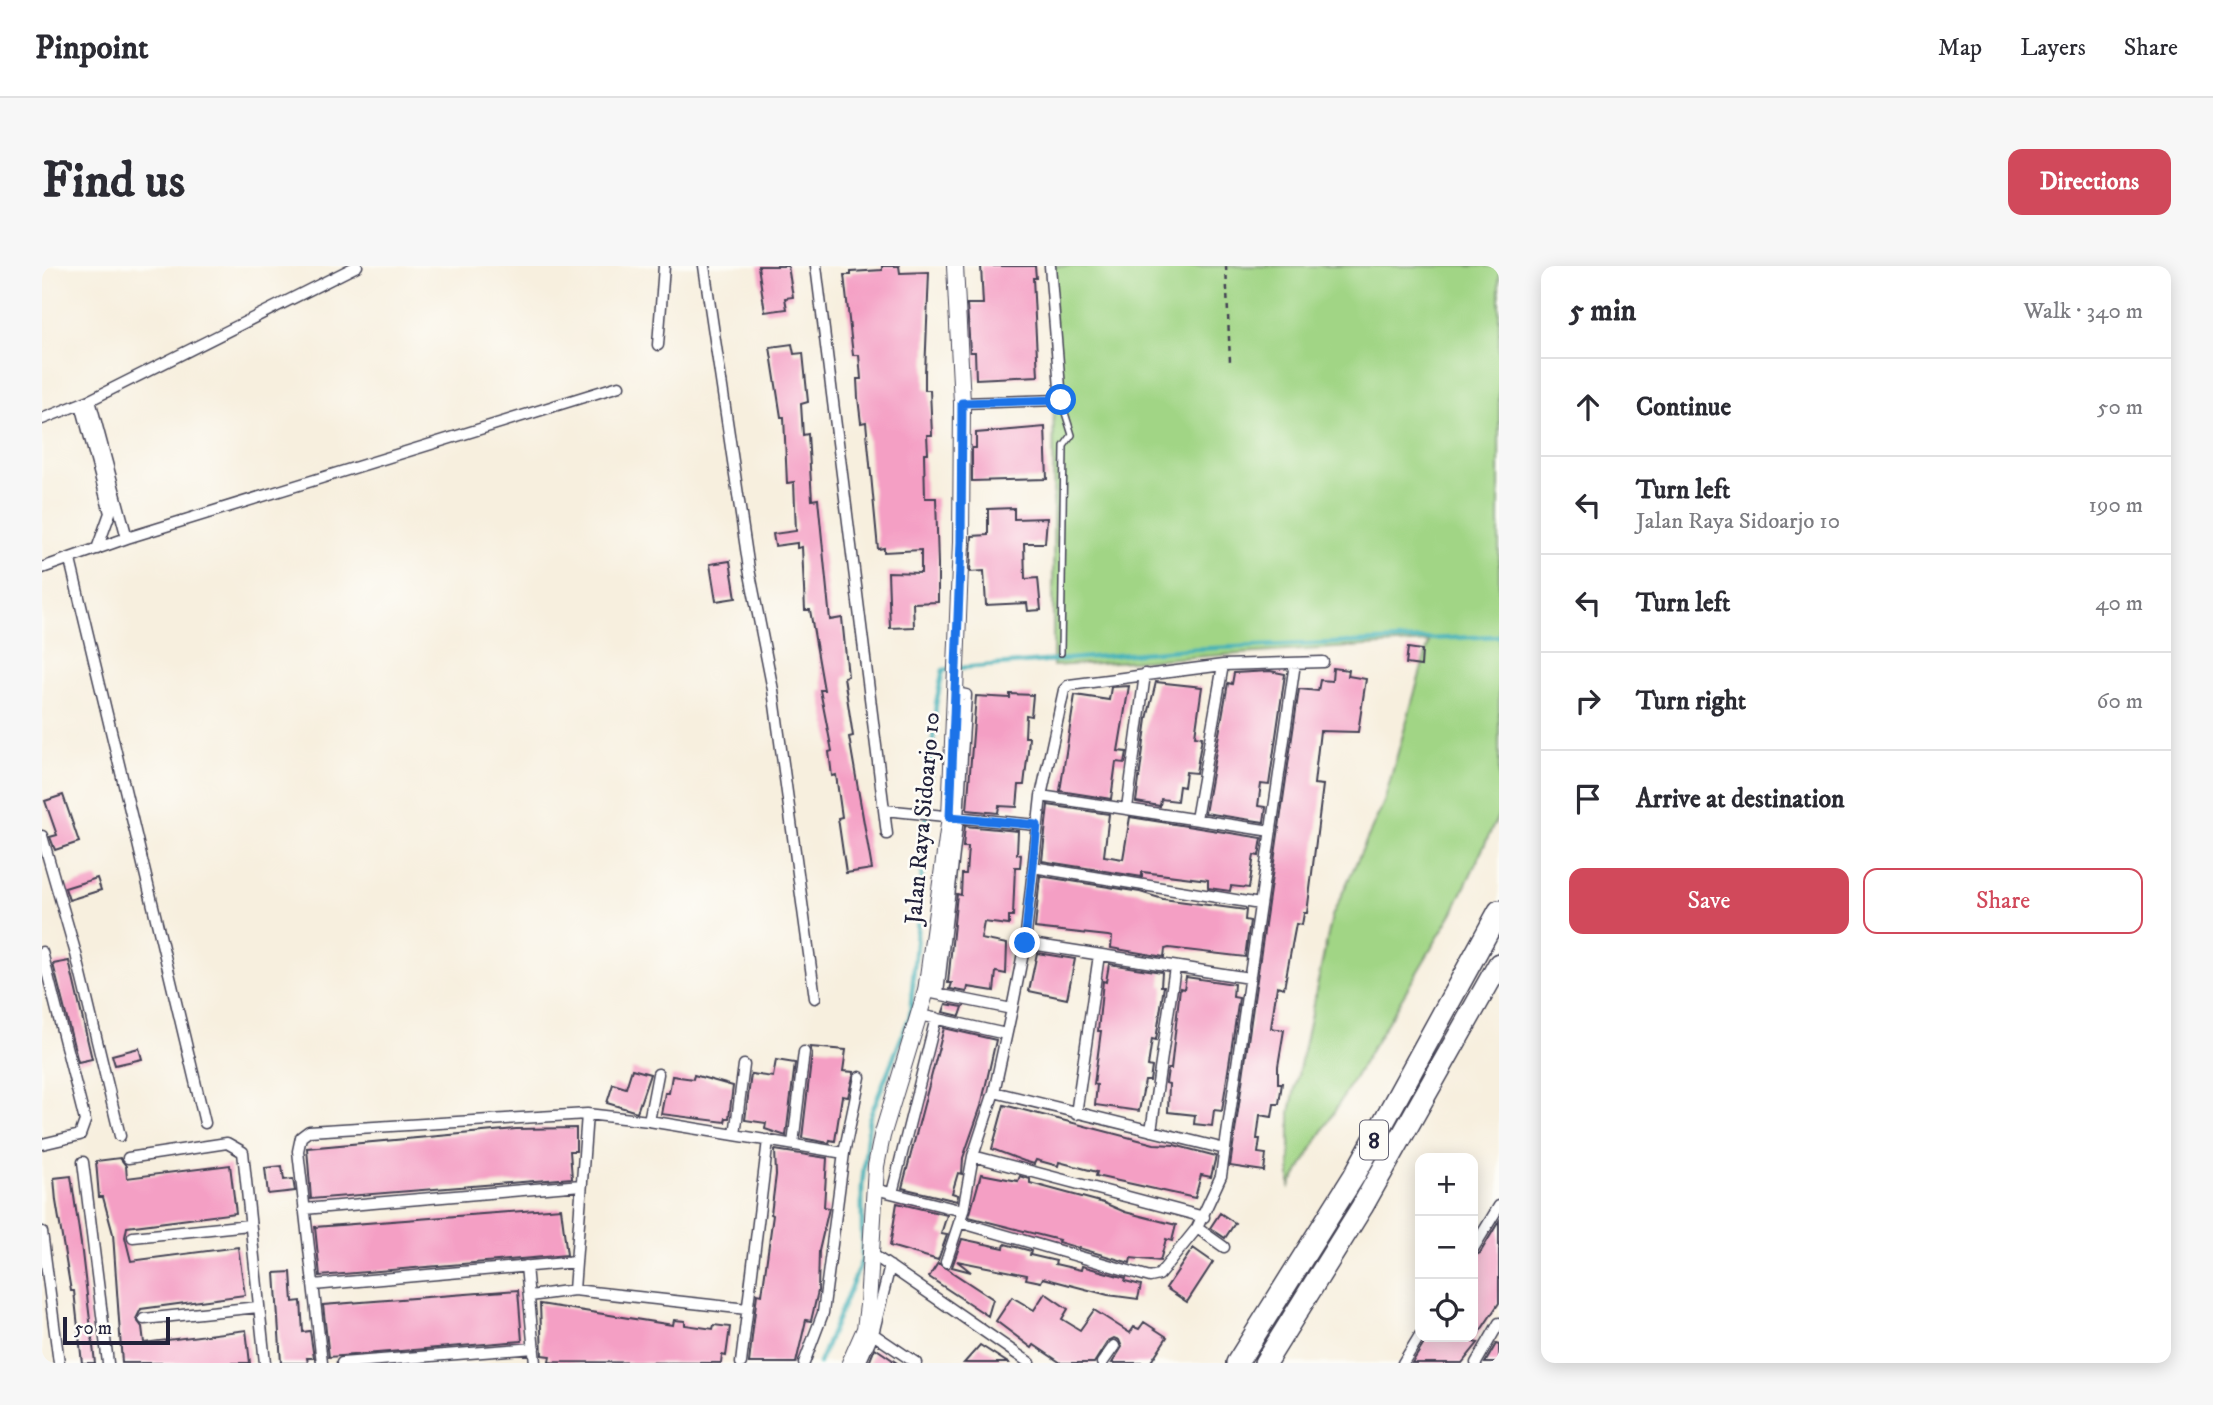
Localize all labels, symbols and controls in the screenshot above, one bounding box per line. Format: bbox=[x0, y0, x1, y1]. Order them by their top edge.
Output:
text: Pinpoint bbox=[35, 28, 149, 69]
text: Map bbox=[1938, 33, 1982, 63]
text: Layers bbox=[2020, 33, 2086, 63]
text: Share bbox=[2124, 33, 2178, 63]
button: Directions bbox=[2008, 149, 2171, 215]
text: Find us bbox=[42, 151, 185, 213]
text: 5 min bbox=[1569, 293, 1636, 330]
text: Walk · 340 m bbox=[2023, 297, 2143, 326]
route start bbox=[1045, 384, 1076, 415]
icon: ahead bbox=[1569, 388, 1607, 426]
text: Continue bbox=[1636, 391, 1731, 424]
text: 50 m bbox=[2097, 393, 2143, 422]
text: Turn left bbox=[1636, 474, 1730, 507]
icon: left bbox=[1569, 486, 1607, 524]
text: 190 m bbox=[2089, 491, 2143, 520]
text: Jalan Raya Sidoarjo 10 bbox=[1636, 507, 1840, 536]
icon: left bbox=[1569, 584, 1607, 622]
text: Turn left bbox=[1636, 587, 1730, 620]
text: 40 m bbox=[2095, 589, 2143, 618]
icon: right bbox=[1569, 682, 1607, 720]
text: Turn right bbox=[1636, 685, 1746, 718]
text: 60 m bbox=[2096, 687, 2143, 716]
street label: Jalan Raya Sidoarjo 10 bbox=[899, 711, 947, 927]
icon: arrive bbox=[1569, 780, 1607, 818]
text: Arrive at destination bbox=[1636, 783, 1845, 816]
button: Save bbox=[1569, 868, 1849, 934]
button: Share bbox=[1863, 868, 2143, 934]
route end bbox=[1009, 927, 1040, 958]
road number: 8 bbox=[1360, 1120, 1388, 1160]
map controls bbox=[1415, 1153, 1478, 1342]
button: + bbox=[1415, 1153, 1478, 1216]
button: − bbox=[1415, 1216, 1478, 1279]
button: locate bbox=[1415, 1279, 1478, 1342]
scale bar bbox=[63, 1314, 170, 1346]
text: 50 m bbox=[74, 1317, 112, 1340]

